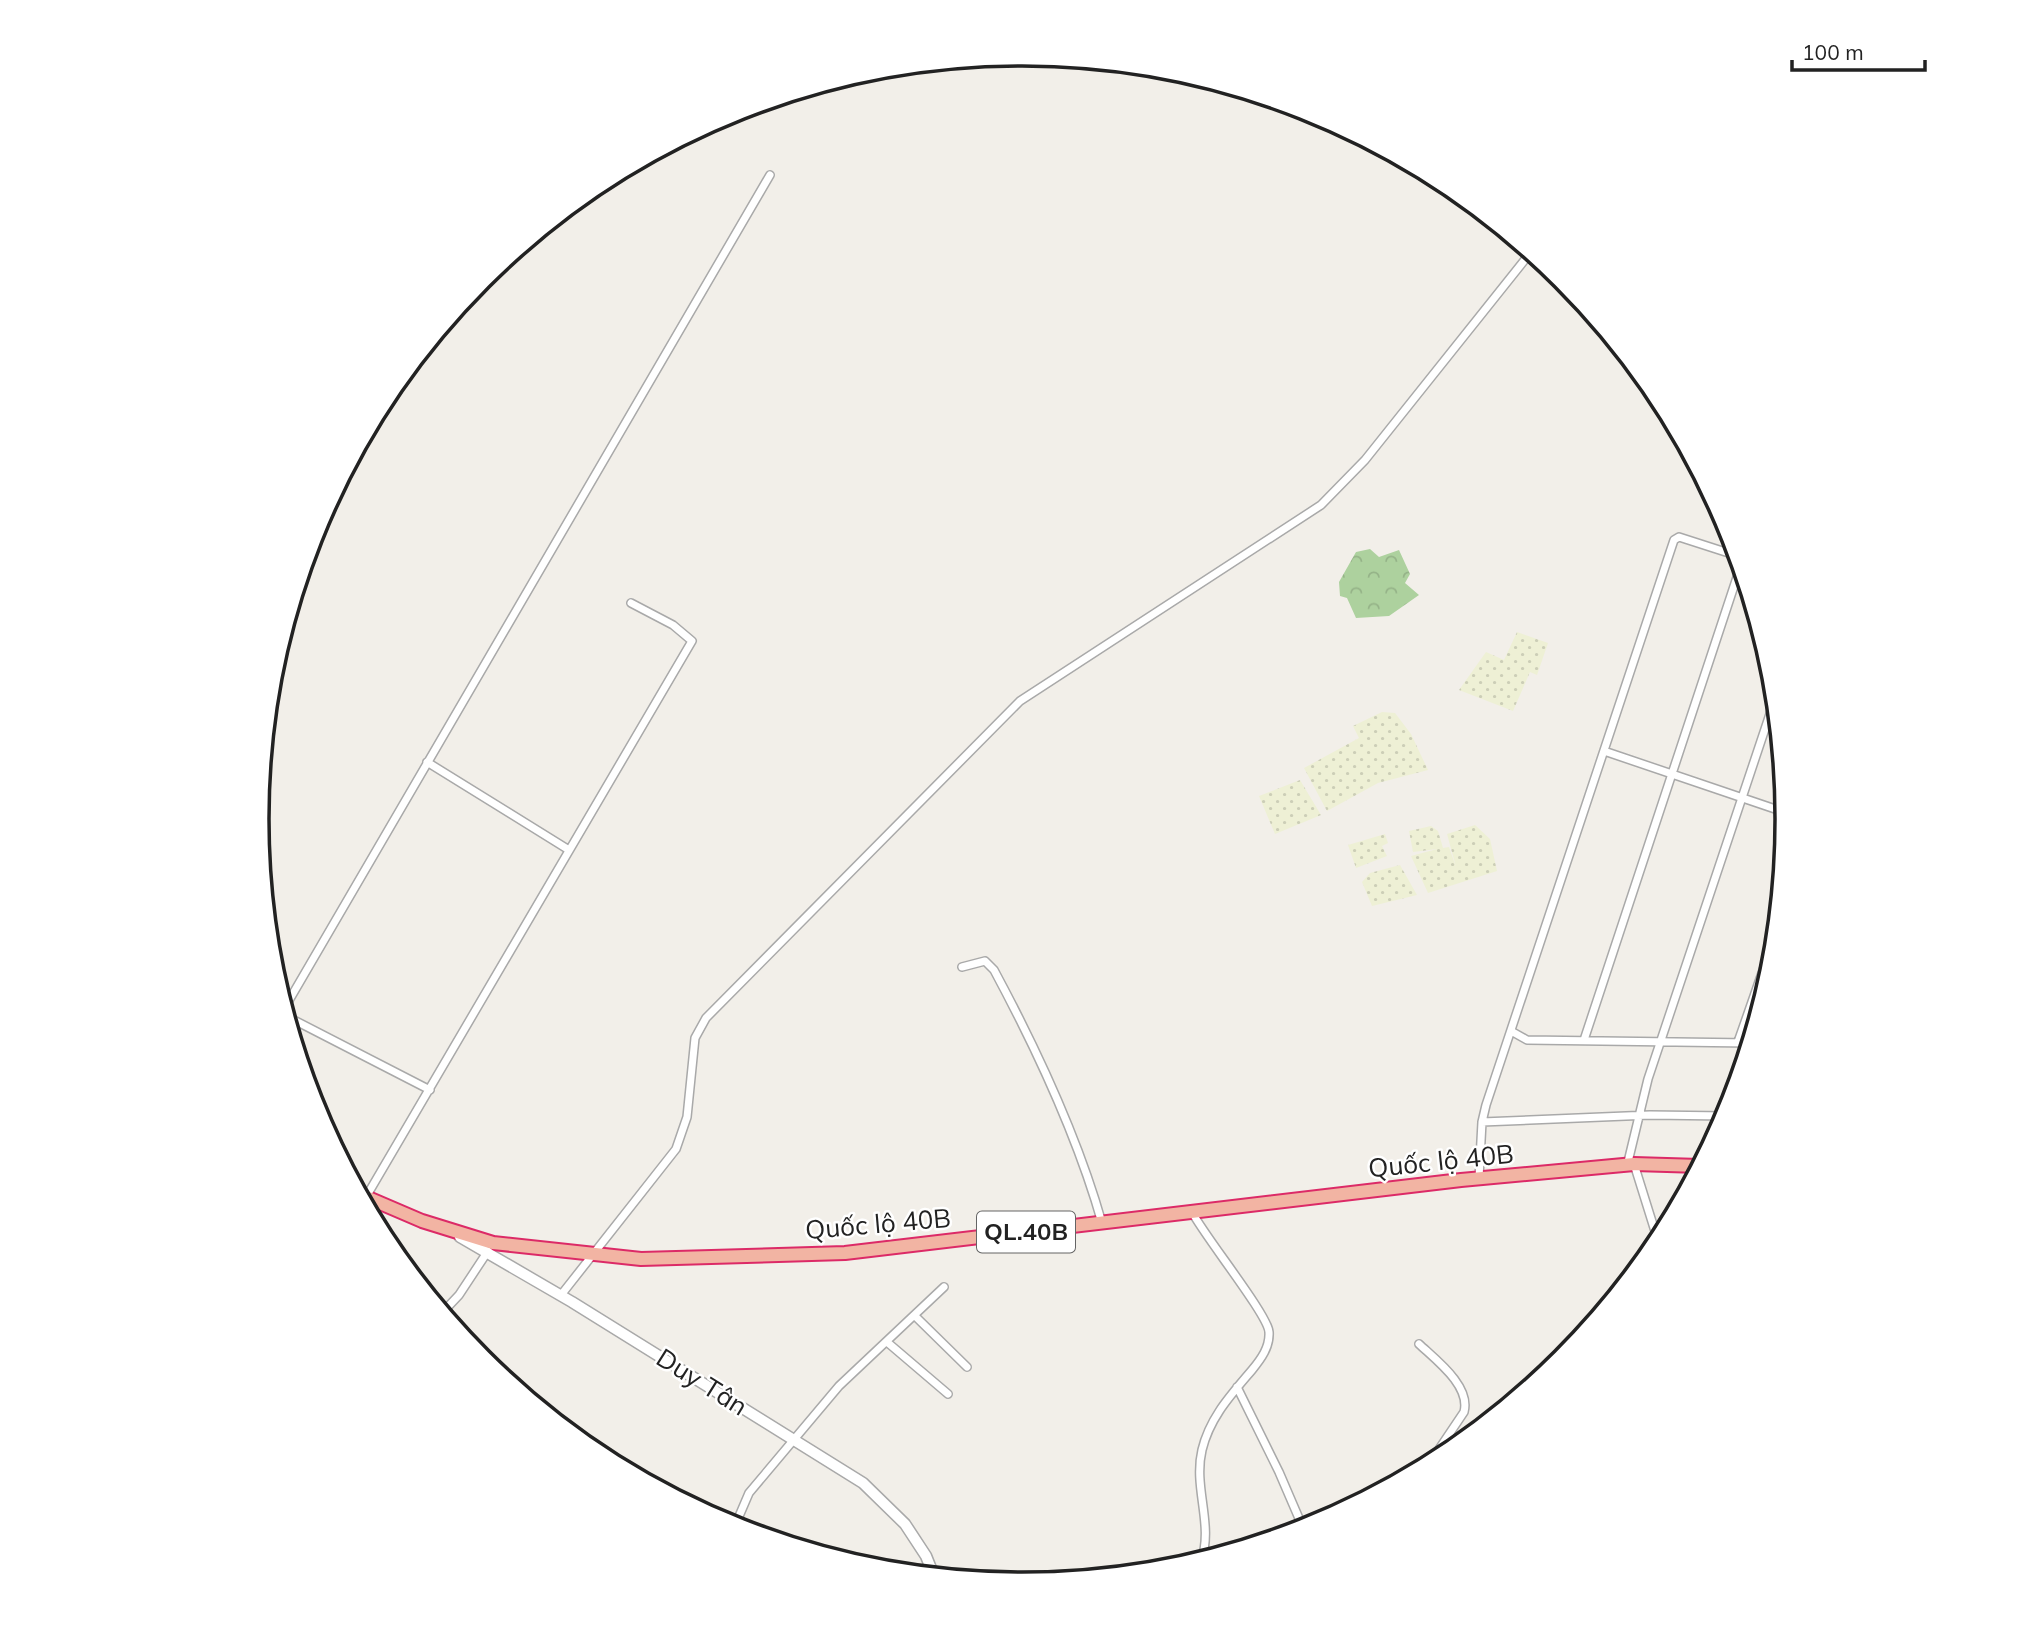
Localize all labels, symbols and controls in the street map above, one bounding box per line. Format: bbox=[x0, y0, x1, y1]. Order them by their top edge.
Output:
scale bar bbox=[1792, 28, 1925, 72]
text: 100 m bbox=[1802, 39, 1864, 65]
street label: Quốc lộ 40B bbox=[1366, 1136, 1515, 1185]
street label: Quốc lộ 40B bbox=[804, 1201, 952, 1246]
road number: QL.40B bbox=[977, 1212, 1075, 1252]
street label: Duy Tân bbox=[650, 1341, 754, 1422]

